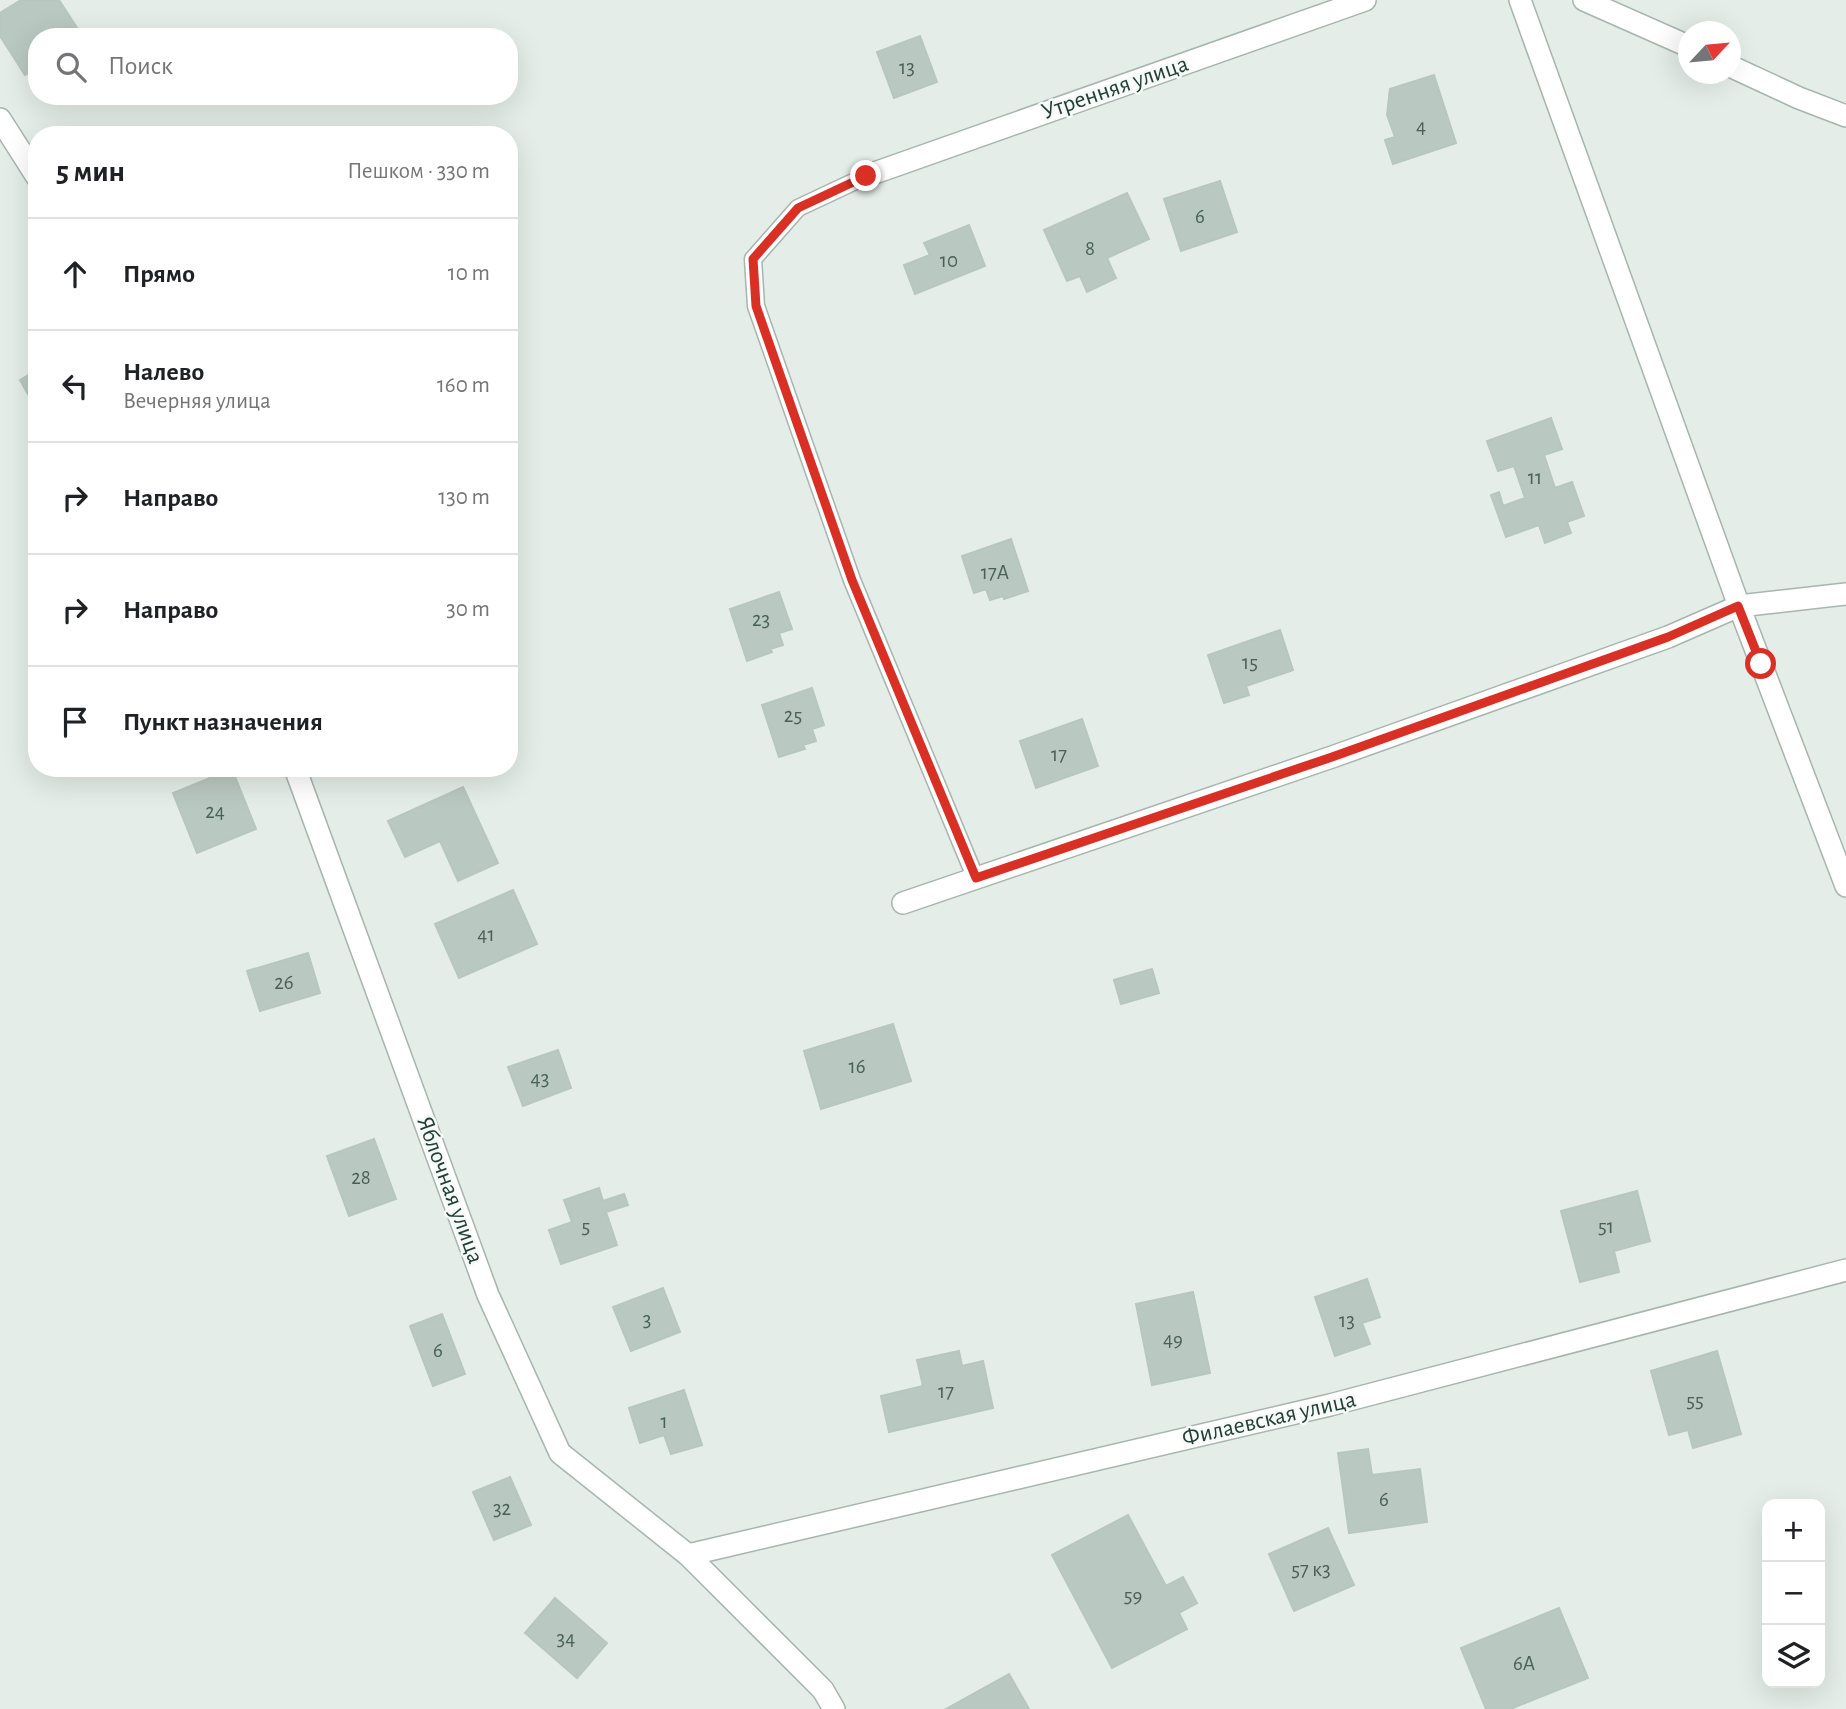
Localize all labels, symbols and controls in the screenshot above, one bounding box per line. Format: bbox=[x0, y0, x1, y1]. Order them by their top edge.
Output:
north arrow bbox=[1678, 21, 1741, 84]
search box bbox=[28, 28, 518, 105]
icon: search bbox=[52, 48, 90, 86]
street label: Утренняя улица bbox=[1039, 52, 1191, 124]
text: Поиск bbox=[108, 53, 173, 79]
house number: 13 bbox=[899, 57, 915, 78]
house number: 4 bbox=[1416, 116, 1426, 137]
text: 5 мин bbox=[56, 157, 125, 187]
text: Пешком · 330 m bbox=[347, 160, 490, 183]
route end bbox=[850, 160, 881, 191]
house number: 6 bbox=[1195, 206, 1205, 227]
house number: 8 bbox=[1085, 238, 1095, 259]
house number: 10 bbox=[940, 250, 958, 271]
icon: ahead bbox=[56, 255, 94, 293]
text: Прямо bbox=[123, 261, 195, 287]
text: 10 m bbox=[448, 262, 490, 285]
text: Налево bbox=[123, 359, 204, 385]
icon: left bbox=[56, 367, 94, 405]
text: 160 m bbox=[437, 374, 490, 397]
text: Вечерняя улица bbox=[123, 390, 271, 413]
house number: 11 bbox=[1528, 467, 1542, 488]
icon: right bbox=[56, 479, 94, 517]
text: Направо bbox=[123, 485, 218, 511]
text: 130 m bbox=[438, 486, 490, 509]
house number: 17А bbox=[981, 562, 1009, 583]
icon: right bbox=[56, 591, 94, 629]
text: Направо bbox=[123, 597, 218, 623]
text: 30 m bbox=[446, 598, 490, 621]
house number: 23 bbox=[752, 609, 770, 630]
route start bbox=[1745, 648, 1776, 679]
house number: 15 bbox=[1242, 652, 1258, 673]
icon: arrive bbox=[56, 703, 94, 741]
house number: 25 bbox=[784, 705, 802, 726]
text: Пункт назначения bbox=[123, 709, 323, 735]
house number: 17 bbox=[1051, 744, 1067, 765]
house number: 24 bbox=[205, 801, 225, 822]
house number: 41 bbox=[477, 924, 495, 945]
house number: 26 bbox=[274, 972, 294, 993]
house number: 16 bbox=[848, 1056, 866, 1077]
house number: 43 bbox=[531, 1068, 549, 1089]
street label: Яблочная улица bbox=[412, 1113, 488, 1267]
house number: 28 bbox=[351, 1167, 371, 1188]
house number: 5 bbox=[582, 1216, 590, 1237]
house number: 51 bbox=[1598, 1216, 1614, 1237]
house number: 3 bbox=[643, 1309, 651, 1330]
house number: 13 bbox=[1339, 1310, 1355, 1331]
house number: 49 bbox=[1163, 1329, 1183, 1350]
house number: 6 bbox=[433, 1340, 443, 1361]
house number: 17 bbox=[938, 1381, 954, 1402]
street label: Филаевская улица bbox=[1180, 1387, 1358, 1451]
house number: 55 bbox=[1686, 1390, 1704, 1411]
house number: 1 bbox=[660, 1411, 668, 1432]
house number: 6 bbox=[1379, 1489, 1389, 1510]
house number: 32 bbox=[493, 1498, 511, 1519]
map controls bbox=[1762, 1499, 1825, 1688]
button: + bbox=[1762, 1499, 1825, 1562]
house number: 57 к3 bbox=[1291, 1559, 1331, 1580]
button: − bbox=[1762, 1562, 1825, 1625]
house number: 59 bbox=[1124, 1585, 1142, 1606]
button: layers bbox=[1762, 1625, 1825, 1688]
house number: 34 bbox=[557, 1628, 575, 1649]
house number: 6А bbox=[1513, 1653, 1535, 1674]

